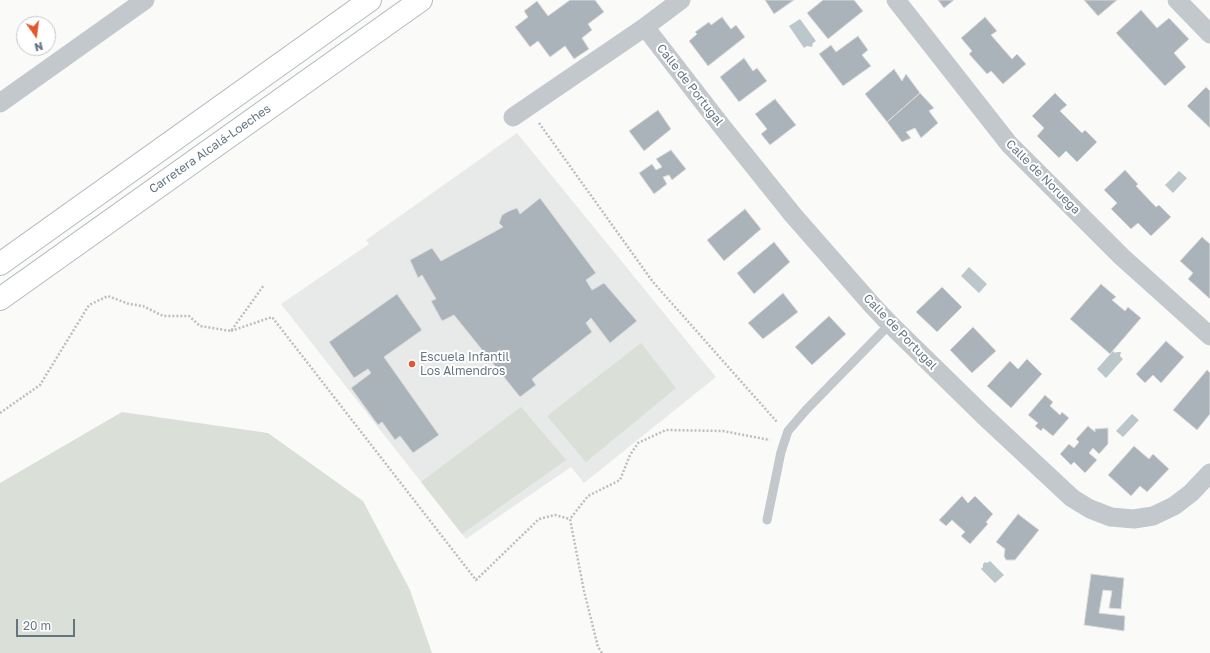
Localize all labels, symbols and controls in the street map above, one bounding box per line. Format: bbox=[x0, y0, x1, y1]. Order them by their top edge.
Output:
north arrow bbox=[16, 16, 56, 56]
text: N bbox=[33, 40, 44, 54]
street label: Calle de Portugal bbox=[654, 41, 726, 129]
street label: Carretera Alcalá-Loeches bbox=[146, 101, 274, 197]
street label: Calle de Noruega bbox=[1003, 137, 1083, 217]
street label: Calle de Portugal bbox=[860, 291, 940, 373]
place label: Escuela Infantil Los Almendros bbox=[420, 350, 509, 378]
marker: Escuela Infantil Los Almendros bbox=[407, 359, 417, 369]
scale bar bbox=[18, 611, 77, 637]
text: 20 m bbox=[23, 618, 51, 633]

